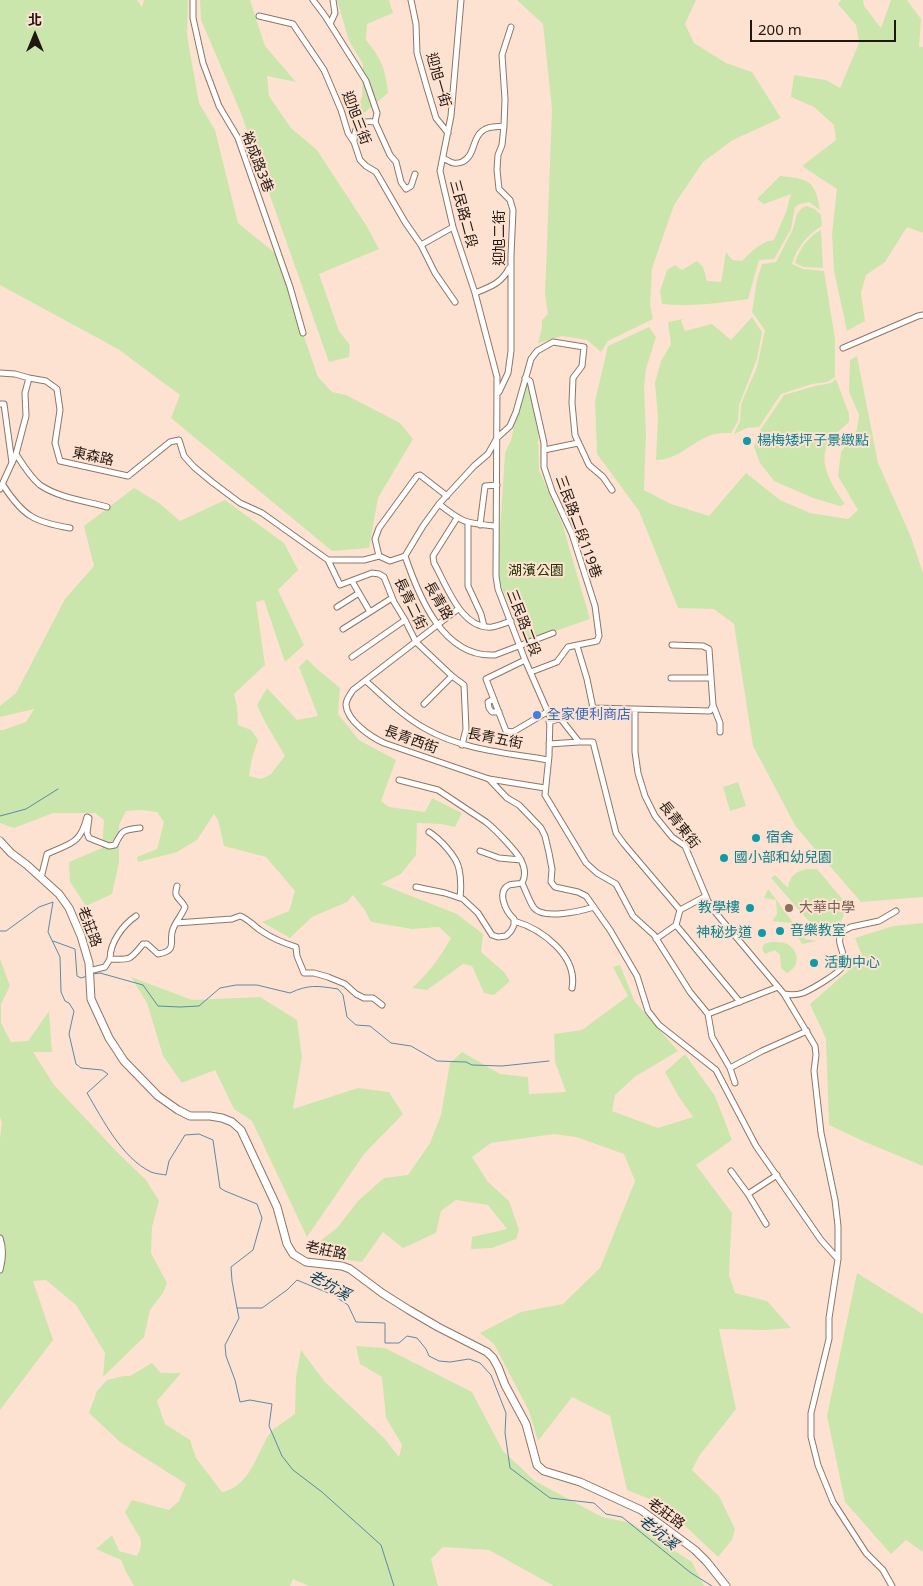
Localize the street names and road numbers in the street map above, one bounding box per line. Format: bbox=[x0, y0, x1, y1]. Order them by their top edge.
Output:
street label: 迎旭一街 bbox=[422, 51, 454, 109]
street label: 迎旭三街 bbox=[338, 89, 374, 147]
street label: 裕成路3巷 bbox=[238, 129, 276, 195]
street label: 三民路二段 bbox=[446, 178, 480, 250]
street label: 迎旭二街 bbox=[492, 210, 508, 266]
street label: 東森路 bbox=[71, 444, 115, 470]
street label: 三民路二段119巷 bbox=[552, 473, 604, 581]
street label: 長青二街 bbox=[390, 575, 430, 633]
street label: 長青路 bbox=[420, 579, 456, 623]
street label: 三民路二段 bbox=[503, 587, 543, 659]
street label: 長青西街 bbox=[382, 723, 440, 757]
street label: 長青五街 bbox=[466, 725, 524, 753]
street label: 長青東街 bbox=[655, 798, 703, 852]
street label: 老莊路 bbox=[74, 904, 104, 950]
street label: 老莊路 bbox=[304, 1238, 348, 1264]
street label: 老莊路 bbox=[644, 1495, 688, 1533]

